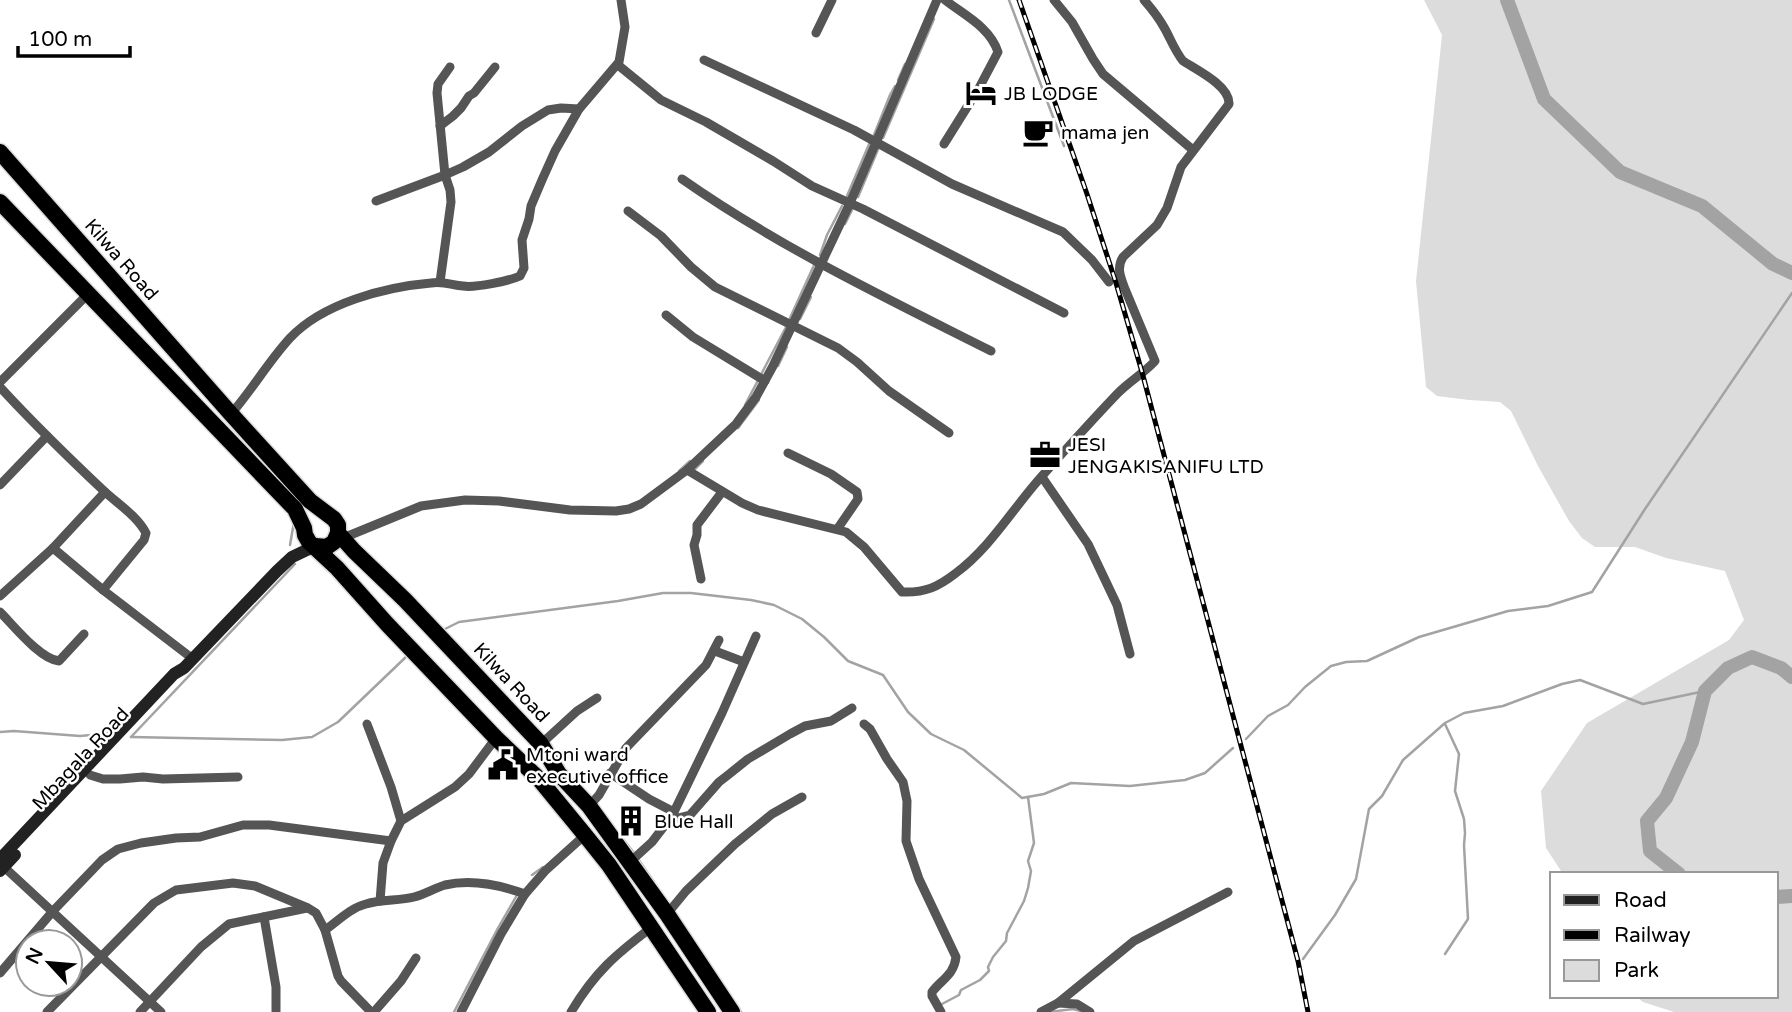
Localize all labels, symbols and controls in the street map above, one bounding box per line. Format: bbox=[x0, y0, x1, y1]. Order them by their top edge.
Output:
scale bar bbox=[18, 14, 130, 58]
text: 100 m bbox=[28, 27, 92, 52]
hotel icon: JB LODGE bbox=[964, 76, 998, 110]
place label: JB LODGE bbox=[1004, 83, 1098, 105]
cafe icon: mama jen bbox=[1021, 115, 1055, 149]
place label: mama jen bbox=[1061, 122, 1149, 144]
street label: Kilwa Road bbox=[80, 215, 163, 305]
place label: JESI JENGAKISANIFU LTD bbox=[1068, 434, 1264, 478]
office icon: JESI JENGAKISANIFU LTD bbox=[1028, 438, 1062, 472]
street label: Kilwa Road bbox=[469, 638, 554, 727]
street label: Mbagala Road bbox=[28, 703, 134, 814]
place label: Mtoni ward executive office bbox=[526, 744, 669, 788]
public building icon: Mtoni ward executive office bbox=[486, 748, 520, 782]
building icon: Blue Hall bbox=[614, 804, 648, 838]
place label: Blue Hall bbox=[654, 811, 734, 833]
legend bbox=[1550, 872, 1778, 998]
text: Road bbox=[1614, 888, 1667, 913]
text: Railway bbox=[1614, 923, 1691, 948]
north arrow bbox=[14, 928, 84, 998]
text: N bbox=[21, 944, 48, 968]
text: Park bbox=[1614, 958, 1659, 983]

